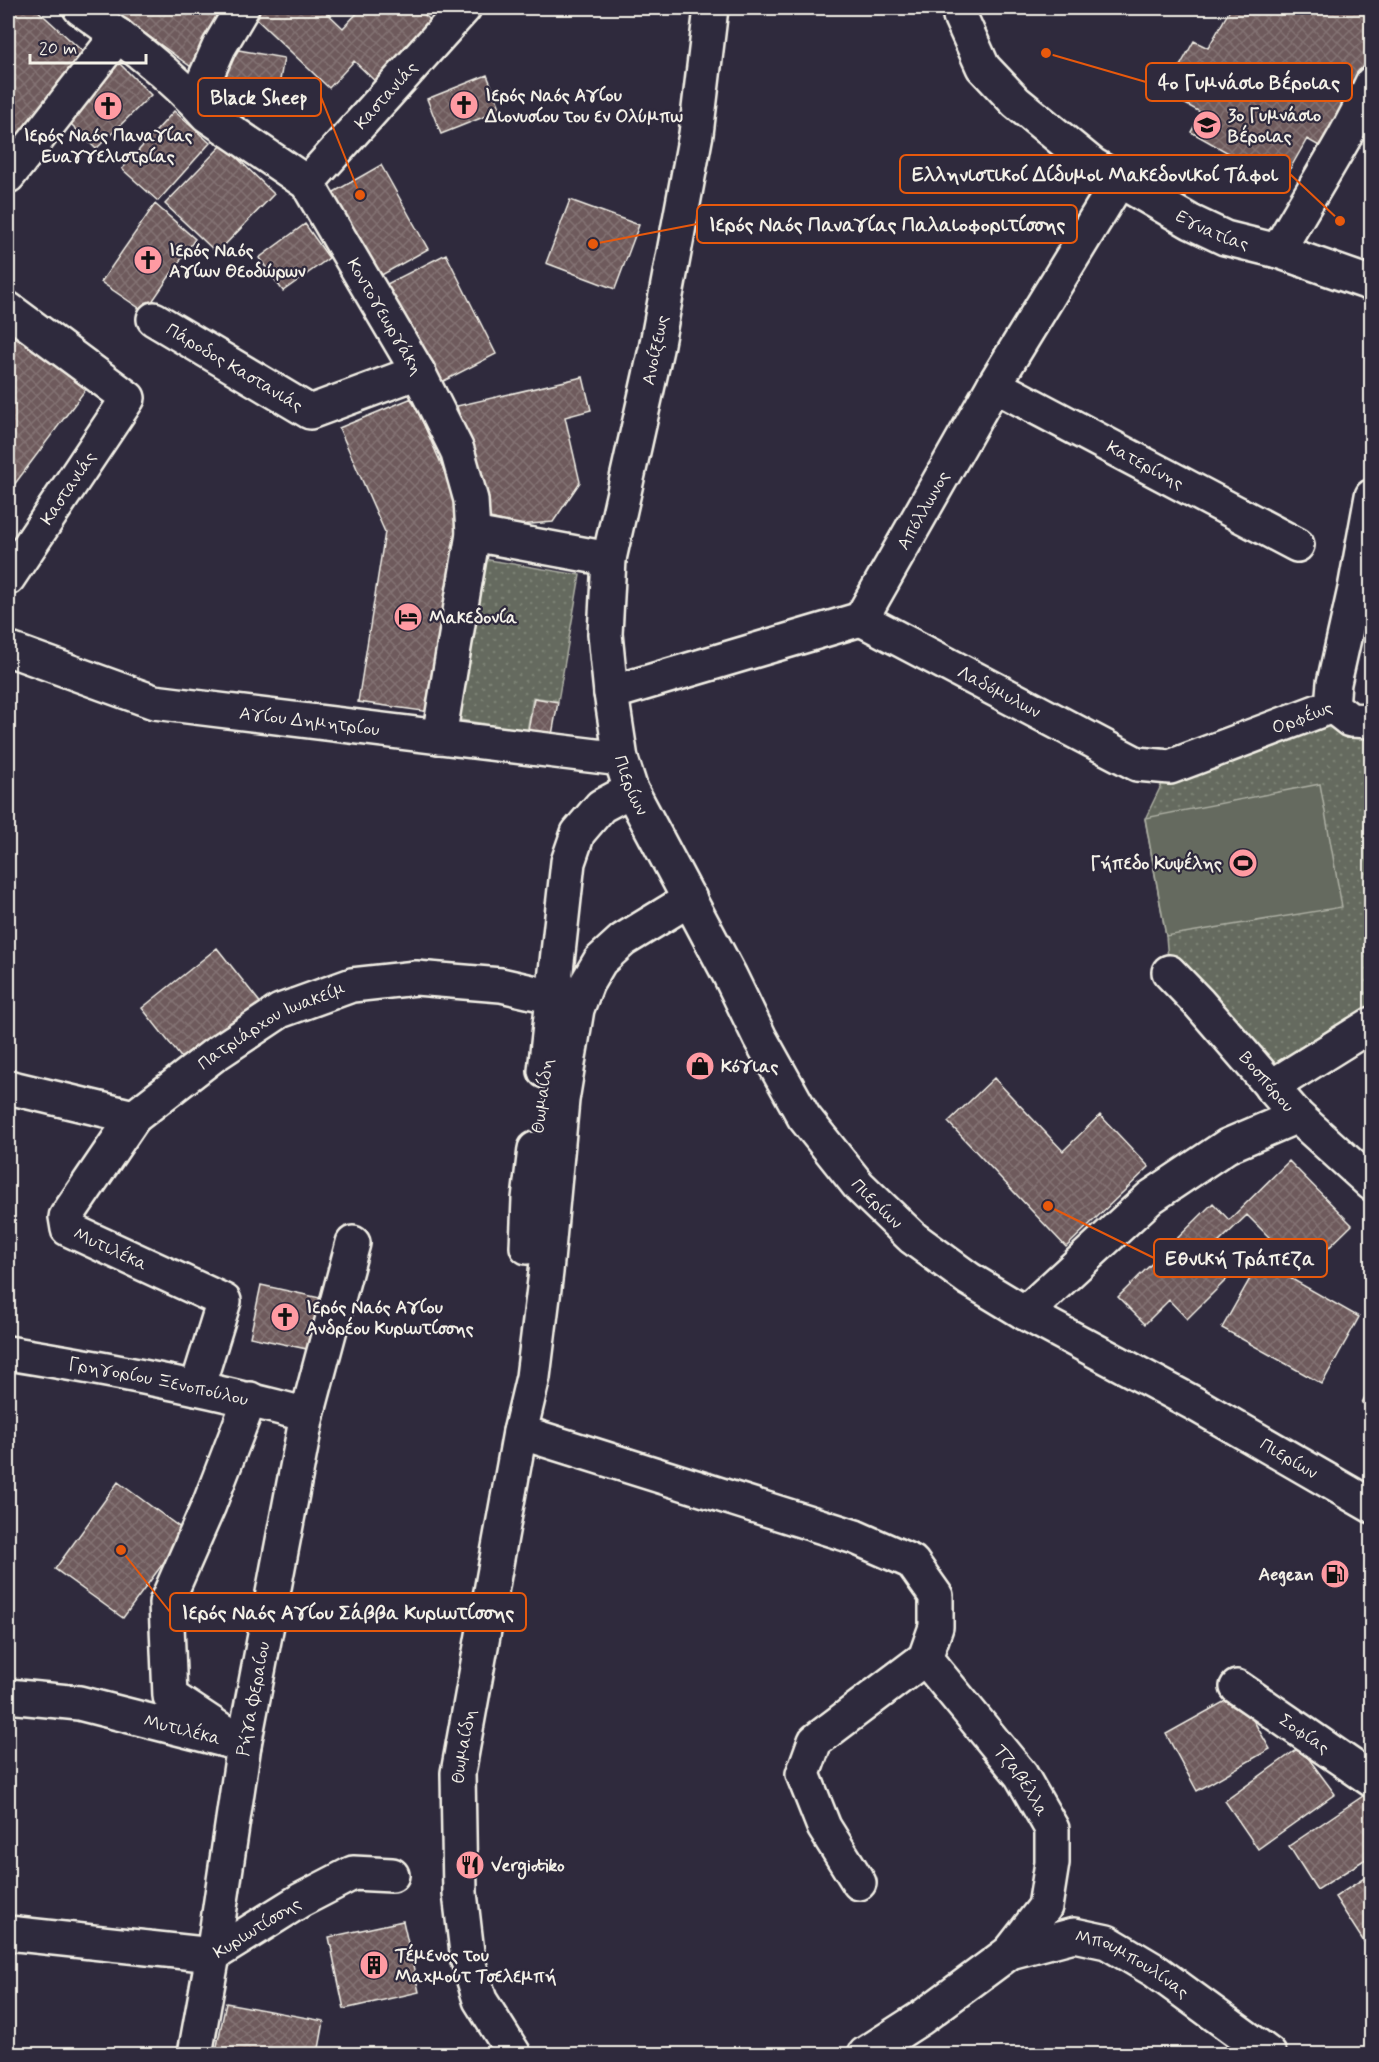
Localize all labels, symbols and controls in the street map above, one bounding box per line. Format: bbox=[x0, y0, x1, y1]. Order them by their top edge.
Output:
scale bar bbox=[30, 27, 146, 65]
text: 20 m bbox=[39, 37, 77, 61]
street label: Καστανιάς bbox=[350, 56, 424, 135]
callout: 4ο Γυμνάσιο Βέροιας bbox=[1146, 63, 1352, 101]
text: 4ο Γυμνάσιο Βέροιας bbox=[1158, 69, 1340, 97]
callout: Black Sheep bbox=[198, 78, 321, 116]
place label: Ιερός Ναός Αγίου Διονυσίου του εν Ολύμπω bbox=[484, 84, 683, 129]
text: Black Sheep bbox=[210, 85, 308, 112]
church icon: Ιερός Ναός Αγίου Διονυσίου του εν Ολύμπω bbox=[448, 89, 480, 121]
church icon: Ιερός Ναός Παναγίας Ευαγγελιστρίας bbox=[92, 90, 124, 122]
place label: 3ο Γυμνάσιο Βέροιας bbox=[1228, 104, 1321, 149]
school or university icon: 3ο Γυμνάσιο Βέροιας bbox=[1191, 109, 1223, 141]
place label: Ιερός Ναός Παναγίας Ευαγγελιστρίας bbox=[23, 124, 193, 169]
callout: Ελληνιστικοί Δίδυμοι Μακεδονικοί Τάφοι bbox=[900, 155, 1290, 193]
text: Ελληνιστικοί Δίδυμοι Μακεδονικοί Τάφοι bbox=[912, 162, 1279, 189]
callout: Ιερός Ναός Παναγίας Παλαιοφοριτίσσης bbox=[697, 205, 1077, 243]
street label: Εγνατίας bbox=[1171, 205, 1251, 256]
text: Ιερός Ναός Παναγίας Παλαιοφοριτίσσης bbox=[709, 212, 1066, 239]
place label: Ιερός Ναός Αγίων Θεοδώρων bbox=[169, 239, 306, 284]
church icon: Ιερός Ναός Αγίων Θεοδώρων bbox=[132, 244, 164, 276]
street label: Κοντογεωργάκη bbox=[341, 254, 428, 380]
street label: Ανοίξεως bbox=[637, 313, 675, 387]
street label: Πάροδος Καστανιάς bbox=[161, 318, 307, 418]
street label: Κατερίνης bbox=[1102, 435, 1188, 496]
street label: Καστανιάς bbox=[35, 447, 102, 530]
street label: Απόλλωνος bbox=[892, 467, 956, 555]
hotel icon: Μακεδονία bbox=[392, 601, 424, 633]
place label: Μακεδονία bbox=[429, 606, 518, 630]
street label: Λαδόμυλων bbox=[953, 661, 1045, 724]
street label: Ορφέως bbox=[1269, 696, 1336, 741]
street label: Αγίου Δημητρίου bbox=[238, 702, 381, 742]
street label: Πιερίων bbox=[608, 752, 653, 820]
sports icon: Γήπεδο Κυψέλης bbox=[1227, 847, 1259, 879]
place label: Γήπεδο Κυψέλης bbox=[1090, 851, 1222, 876]
street label: Πατριάρχου Ιωακείμ bbox=[193, 977, 349, 1076]
street label: Βοσπόρου bbox=[1233, 1047, 1299, 1118]
shop icon: Κόγιας bbox=[684, 1050, 716, 1082]
place label: Κόγιας bbox=[721, 1055, 779, 1079]
street label: Θωμαίδη bbox=[526, 1057, 560, 1135]
street label: Πιερίων bbox=[845, 1174, 908, 1235]
street label: Μυτιλέκα bbox=[69, 1222, 151, 1277]
callout: Εθνική Τράπεζα bbox=[1154, 1239, 1327, 1277]
text: Εθνική Τράπεζα bbox=[1165, 1246, 1315, 1273]
place label: Ιερός Ναός Αγίου Ανδρέου Κυριωτίσσης bbox=[306, 1296, 474, 1341]
church icon: Ιερός Ναός Αγίου Ανδρέου Κυριωτίσσης bbox=[269, 1301, 301, 1333]
street label: Γρηγορίου Ξενοπούλου bbox=[66, 1352, 251, 1412]
street label: Πιερίων bbox=[1255, 1433, 1322, 1485]
fuel station icon: Aegean bbox=[1319, 1558, 1351, 1590]
place label: Aegean bbox=[1258, 1563, 1314, 1587]
callout: Ιερός Ναός Αγίου Σάββα Κυριωτίσσης bbox=[170, 1593, 526, 1631]
text: Ιερός Ναός Αγίου Σάββα Κυριωτίσσης bbox=[182, 1600, 515, 1627]
street label: Ρήγα Φεραίου bbox=[232, 1640, 276, 1758]
street label: Θωμαίδη bbox=[447, 1707, 482, 1784]
street label: Σοφίας bbox=[1274, 1708, 1334, 1760]
street label: Μυτιλέκα bbox=[141, 1709, 223, 1752]
street label: Τζαβέλλα bbox=[988, 1740, 1053, 1821]
restaurant icon: Vergiotiko bbox=[454, 1849, 486, 1881]
place label: Vergiotiko bbox=[491, 1854, 565, 1880]
street label: Κυριωτίσσης bbox=[209, 1892, 306, 1965]
street label: Μπουμπουλίνας bbox=[1073, 1925, 1194, 2005]
place label: Τέμενος του Μαχμούτ Τσελεμπή bbox=[394, 1943, 557, 1989]
building icon: Τέμενος του Μαχμούτ Τσελεμπή bbox=[358, 1949, 390, 1981]

